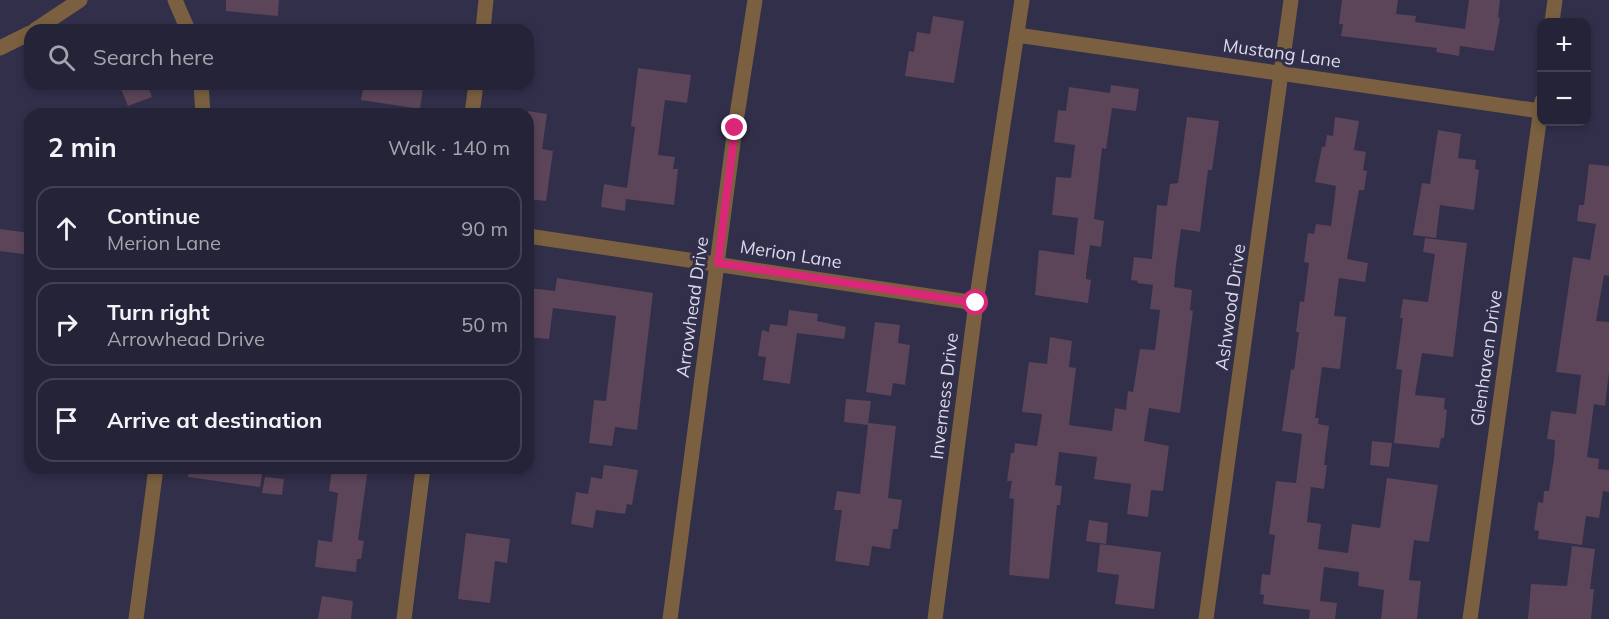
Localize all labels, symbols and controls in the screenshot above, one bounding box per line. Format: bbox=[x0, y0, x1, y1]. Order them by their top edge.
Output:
map controls bbox=[1537, 18, 1591, 126]
button: + bbox=[1537, 18, 1591, 72]
search box bbox=[24, 24, 534, 90]
street label: Mustang Lane bbox=[1222, 33, 1342, 73]
icon: search bbox=[45, 41, 78, 74]
text: Search here bbox=[93, 43, 214, 71]
button: − bbox=[1537, 72, 1591, 126]
route end bbox=[721, 114, 747, 140]
text: 2 min bbox=[48, 131, 117, 164]
text: Walk · 140 m bbox=[388, 135, 510, 160]
text: Continue bbox=[107, 202, 200, 230]
icon: ahead bbox=[50, 212, 83, 245]
text: 90 m bbox=[461, 216, 508, 241]
text: Merion Lane bbox=[107, 230, 221, 255]
street label: Arrowhead Drive bbox=[671, 235, 713, 379]
street label: Merion Lane bbox=[739, 235, 843, 273]
street label: Ashwood Drive bbox=[1210, 242, 1250, 372]
route start bbox=[962, 289, 988, 315]
street label: Glenhaven Drive bbox=[1465, 289, 1507, 427]
text: Turn right bbox=[107, 298, 210, 326]
icon: right bbox=[50, 308, 83, 341]
text: 50 m bbox=[461, 312, 508, 337]
text: Arrowhead Drive bbox=[107, 326, 265, 351]
street label: Inverness Drive bbox=[925, 331, 963, 461]
icon: arrive bbox=[50, 404, 83, 437]
text: Arrive at destination bbox=[107, 406, 322, 434]

